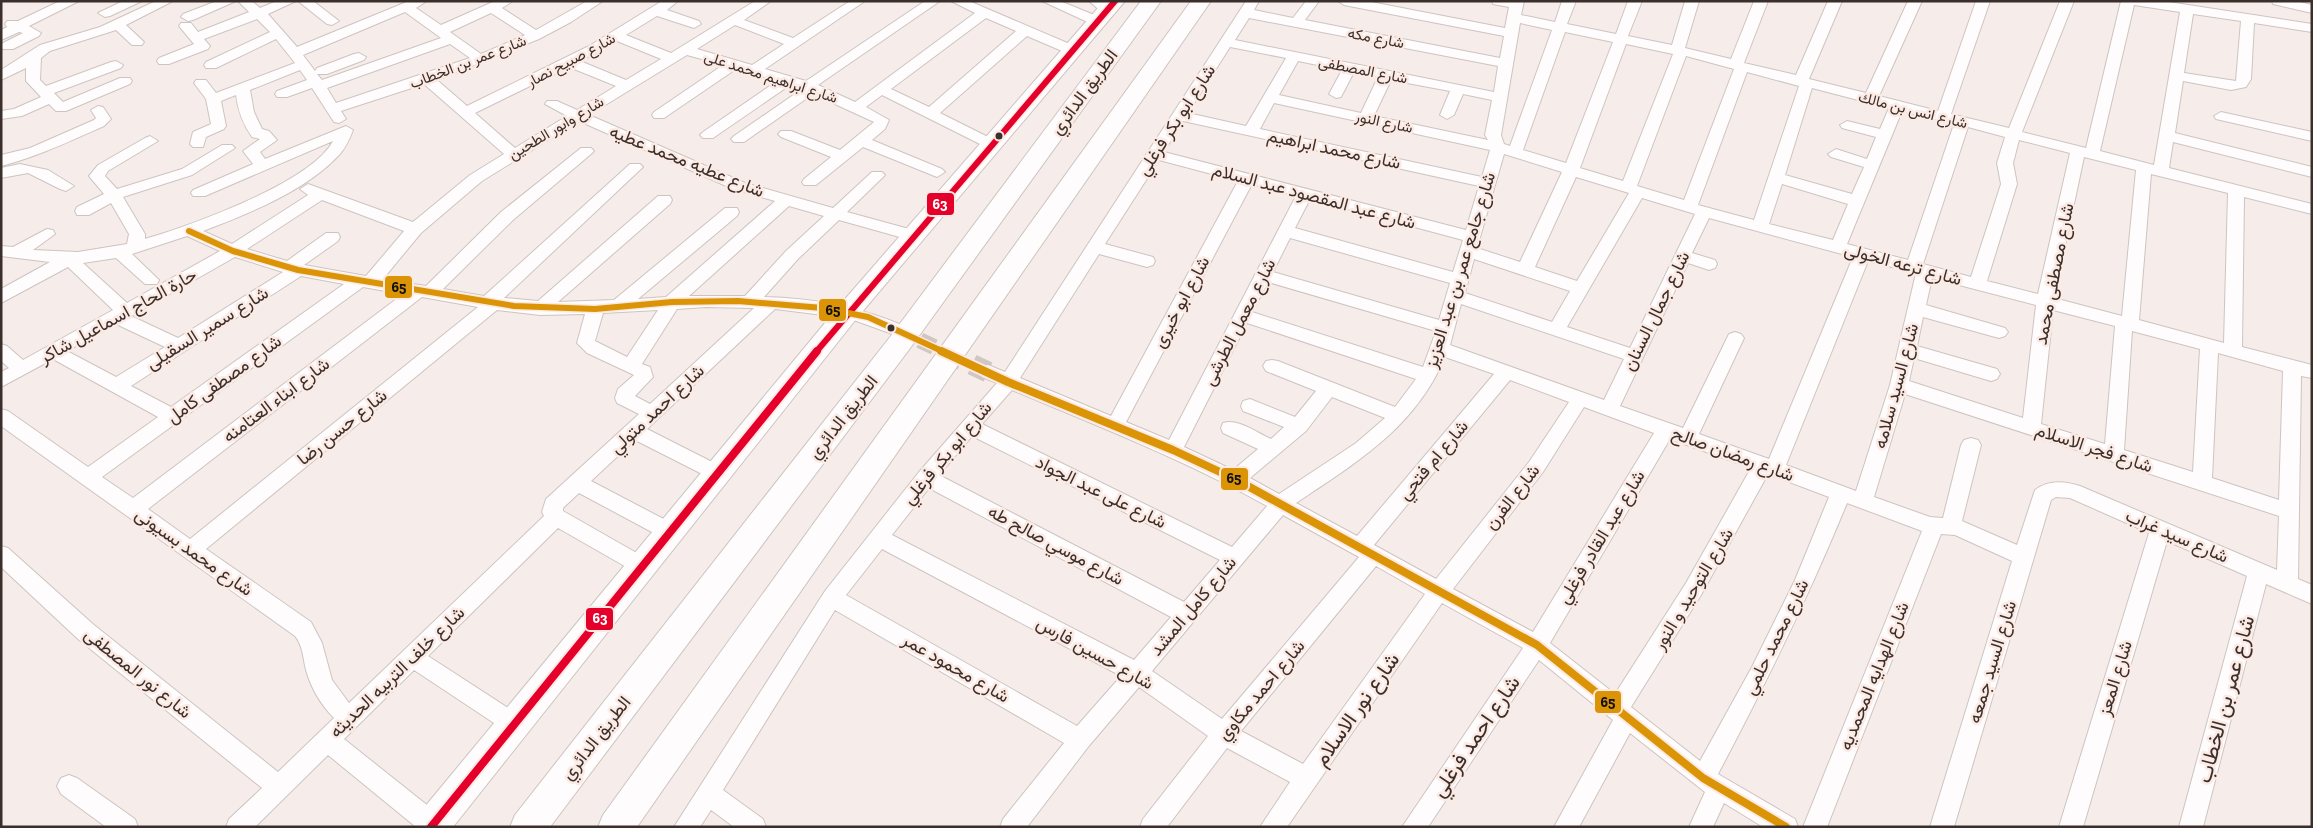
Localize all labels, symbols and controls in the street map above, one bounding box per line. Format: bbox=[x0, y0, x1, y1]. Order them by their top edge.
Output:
street label: شارع مكه bbox=[1346, 24, 1406, 54]
street label: شارع صبيح نصار bbox=[523, 29, 619, 93]
street label: شارع عمر بن الخطاب bbox=[407, 31, 530, 94]
street label: الطريق الدائري bbox=[1046, 45, 1126, 141]
street label: شارع ابراهيم محمد على bbox=[701, 47, 840, 109]
street label: شارع المصطفى bbox=[1317, 53, 1409, 89]
street label: شارع ابو بكر فرغلي bbox=[1132, 60, 1223, 182]
street label: شارع انس بن مالك bbox=[1856, 88, 1970, 134]
street label: شارع وابور الطحين bbox=[505, 92, 608, 165]
street label: شارع النور bbox=[1352, 107, 1415, 139]
street label: شارع عطيه محمد عطيه bbox=[606, 120, 768, 203]
street label: شارع محمد ابراهيم bbox=[1265, 124, 1403, 175]
unlabelled marker bbox=[994, 131, 1004, 141]
street label: شارع عبد المقصود عبد السلام bbox=[1210, 158, 1418, 235]
street label: شارع جامع عمر بن عبد العزيز bbox=[1419, 169, 1501, 372]
line badge: 63 bbox=[926, 192, 955, 216]
text: 63 bbox=[933, 196, 948, 213]
street label: شارع مصطفى محمد bbox=[2029, 201, 2080, 347]
street label: شارع ترعه الخولى bbox=[1842, 238, 1964, 291]
street label: شارع جمال السنان bbox=[1618, 248, 1695, 375]
street label: شارع ابو خيرى bbox=[1148, 252, 1215, 352]
street label: شارع معمل الطرشى bbox=[1198, 255, 1281, 390]
street label: حارة الحاج اسماعيل شاكر bbox=[35, 264, 201, 370]
line badge: 65 bbox=[384, 275, 413, 299]
text: 65 bbox=[392, 279, 406, 296]
street label: شارع سمير السقيلى bbox=[142, 281, 273, 375]
line badge: 65 bbox=[818, 298, 847, 322]
text: 65 bbox=[826, 302, 840, 319]
street label: شارع السيد سلامه bbox=[1869, 321, 1924, 451]
unlabelled marker bbox=[886, 323, 896, 333]
street label: شارع مصطفى كامل bbox=[162, 330, 286, 429]
street label: شارع ابناء العتامنه bbox=[218, 353, 334, 448]
street label: شارع احمد متولي bbox=[605, 360, 712, 461]
street label: الطريق الدائري bbox=[803, 371, 886, 466]
street label: شارع حسن رضا bbox=[293, 384, 392, 471]
street label: شارع ابو بكر فرغلي bbox=[897, 397, 1000, 512]
street label: شارع ام فتحي bbox=[1393, 415, 1476, 507]
street label: شارع فجر الاسلام bbox=[2032, 419, 2155, 478]
street label: شارع رمضان صالح bbox=[1669, 422, 1797, 487]
street label: شارع على عبد الجواد bbox=[1032, 451, 1170, 534]
street label: شارع الفرن bbox=[1480, 460, 1545, 535]
street label: شارع عبد القادر فرغلي bbox=[1552, 466, 1653, 610]
line badge: 65 bbox=[1220, 467, 1249, 491]
text: 65 bbox=[1227, 470, 1241, 487]
street label: شارع موسي صالح طه bbox=[983, 500, 1128, 594]
street label: شارع محمد بسيونى bbox=[130, 503, 257, 602]
street label: شارع سيد غراب bbox=[2122, 504, 2232, 568]
street label: شارع التوحيد و النور bbox=[1648, 524, 1739, 655]
street label: شارع كامل المشد bbox=[1145, 552, 1242, 661]
street label: شارع محمد حلمي bbox=[1738, 575, 1817, 700]
street label: شارع السيد جمعه bbox=[1963, 598, 2022, 726]
street label: شارع الهدايه المحمديه bbox=[1834, 599, 1915, 754]
street label: شارع خلف التربيه الحديثه bbox=[325, 602, 470, 743]
line badge: 63 bbox=[585, 607, 614, 631]
text: 63 bbox=[593, 610, 608, 627]
street label: شارع حسين فارس bbox=[1032, 612, 1157, 695]
street label: شارع عمر بن الخطاب bbox=[2191, 613, 2261, 786]
street label: شارع نور المصطفى bbox=[79, 623, 196, 724]
street label: شارع محمود عمر bbox=[897, 628, 1013, 708]
street label: شارع احمد مكاوي bbox=[1212, 635, 1313, 747]
street label: شارع المعز bbox=[2093, 638, 2138, 719]
street label: شارع نور الاسلام bbox=[1308, 647, 1406, 772]
street label: شارع احمد فرغلي bbox=[1425, 670, 1529, 804]
line badge: 65 bbox=[1594, 690, 1622, 714]
street label: الطريق الدائري bbox=[556, 692, 639, 787]
text: 65 bbox=[1601, 694, 1615, 711]

